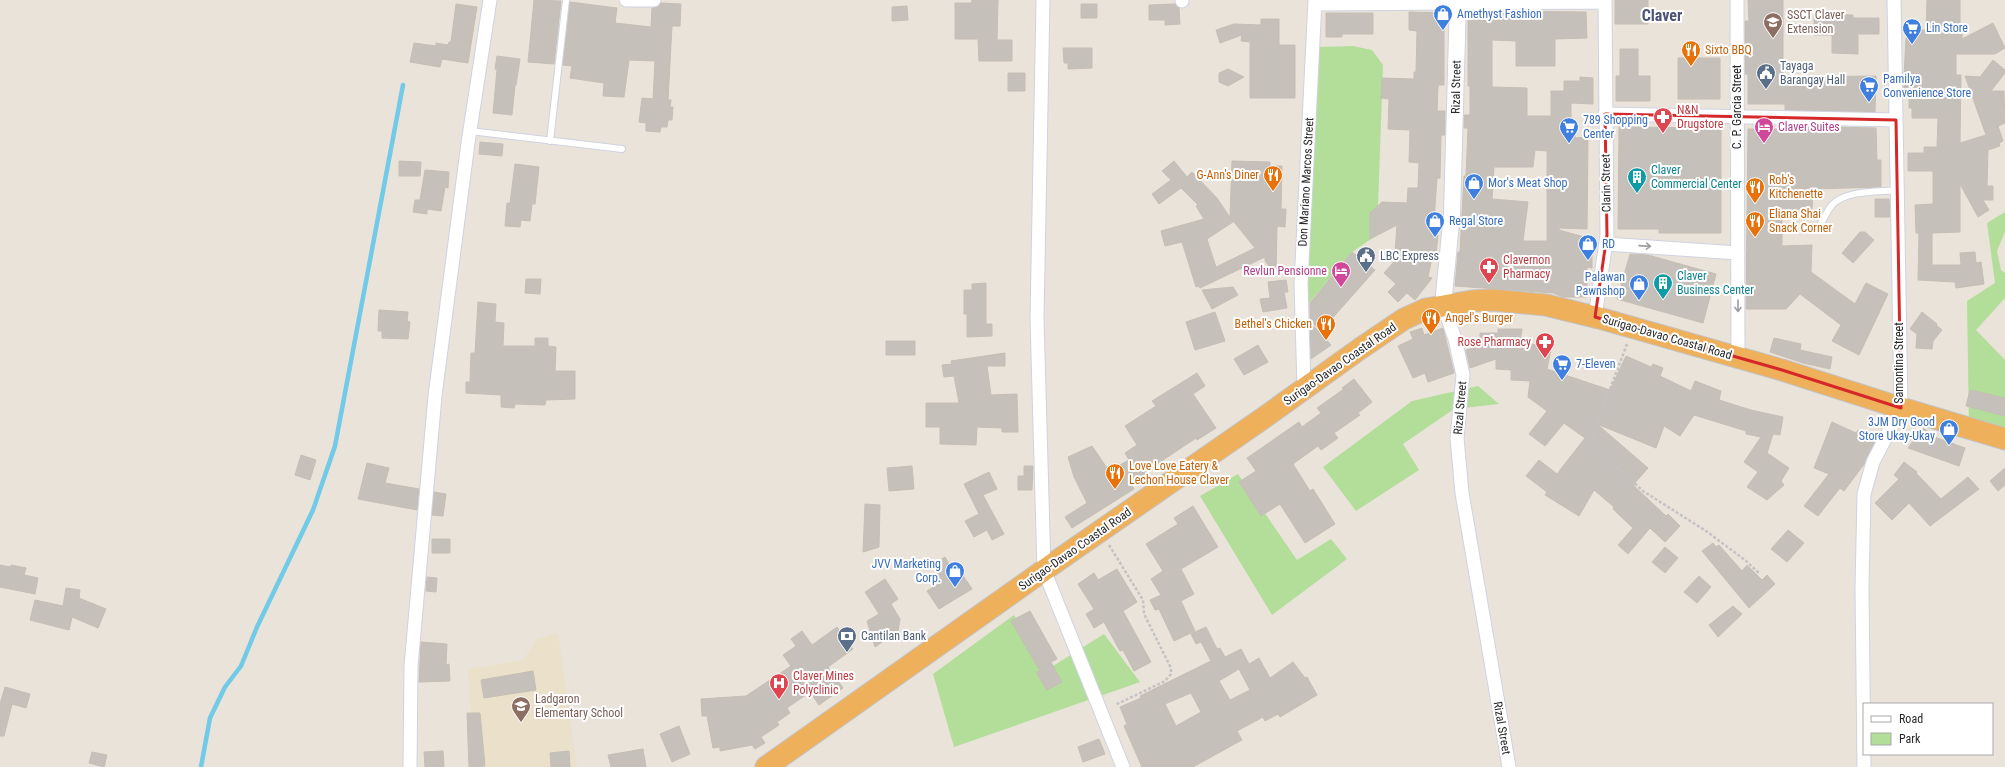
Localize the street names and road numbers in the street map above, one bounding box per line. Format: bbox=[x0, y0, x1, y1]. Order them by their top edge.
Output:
street label: Rizal Street bbox=[1449, 60, 1463, 114]
street label: C. P. Garcia Street bbox=[1730, 64, 1744, 149]
street label: Don Mariano Marcos Street bbox=[1296, 117, 1316, 247]
street label: Clarin Street bbox=[1598, 153, 1614, 212]
street label: Surigao-Davao Coastal Road bbox=[1601, 312, 1733, 362]
street label: Surigao-Davao Coastal Road bbox=[1281, 320, 1399, 408]
street label: Samontina Street bbox=[1892, 322, 1906, 404]
street label: Rizal Street bbox=[1451, 380, 1469, 435]
street label: Surigao-Davao Coastal Road bbox=[1016, 505, 1134, 593]
street label: Rizal Street bbox=[1490, 700, 1514, 756]

